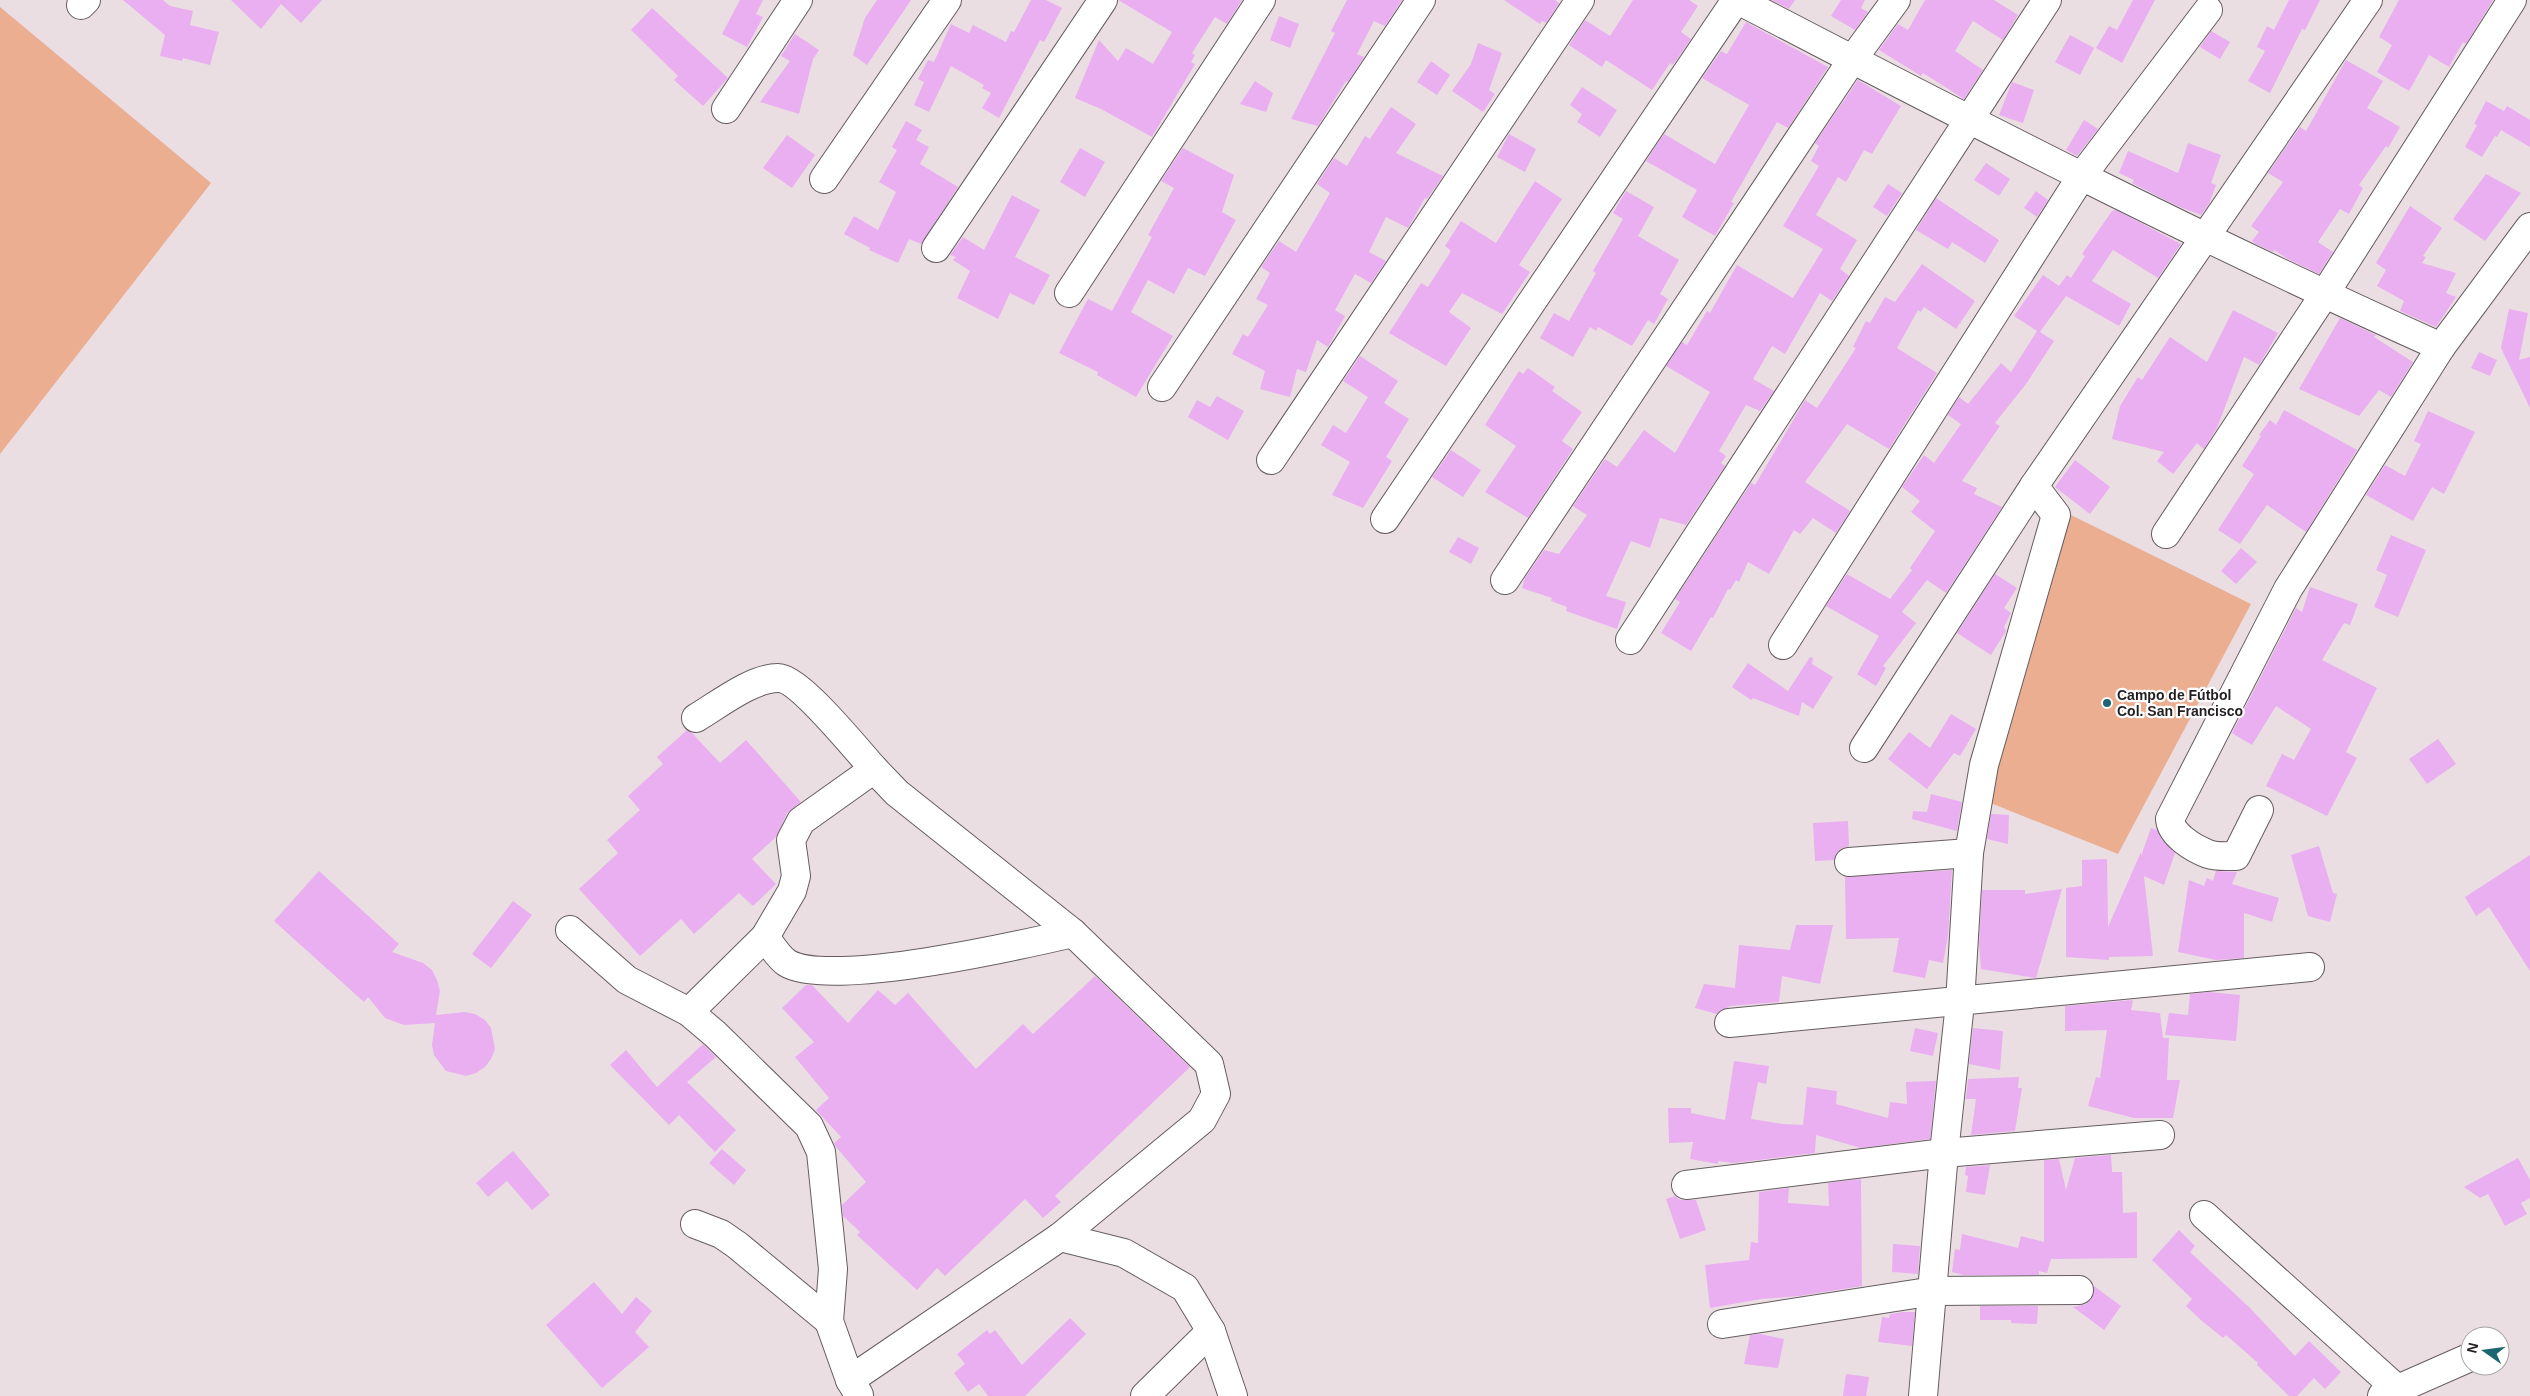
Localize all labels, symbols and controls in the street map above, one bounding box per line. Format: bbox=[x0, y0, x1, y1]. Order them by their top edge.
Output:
place label: Campo de Fútbol Col. San Francisco bbox=[2117, 687, 2243, 719]
marker: Campo de Fútbol Col. San Francisco bbox=[2101, 697, 2113, 709]
north arrow bbox=[2460, 1326, 2510, 1376]
text: N bbox=[2463, 1341, 2481, 1355]

